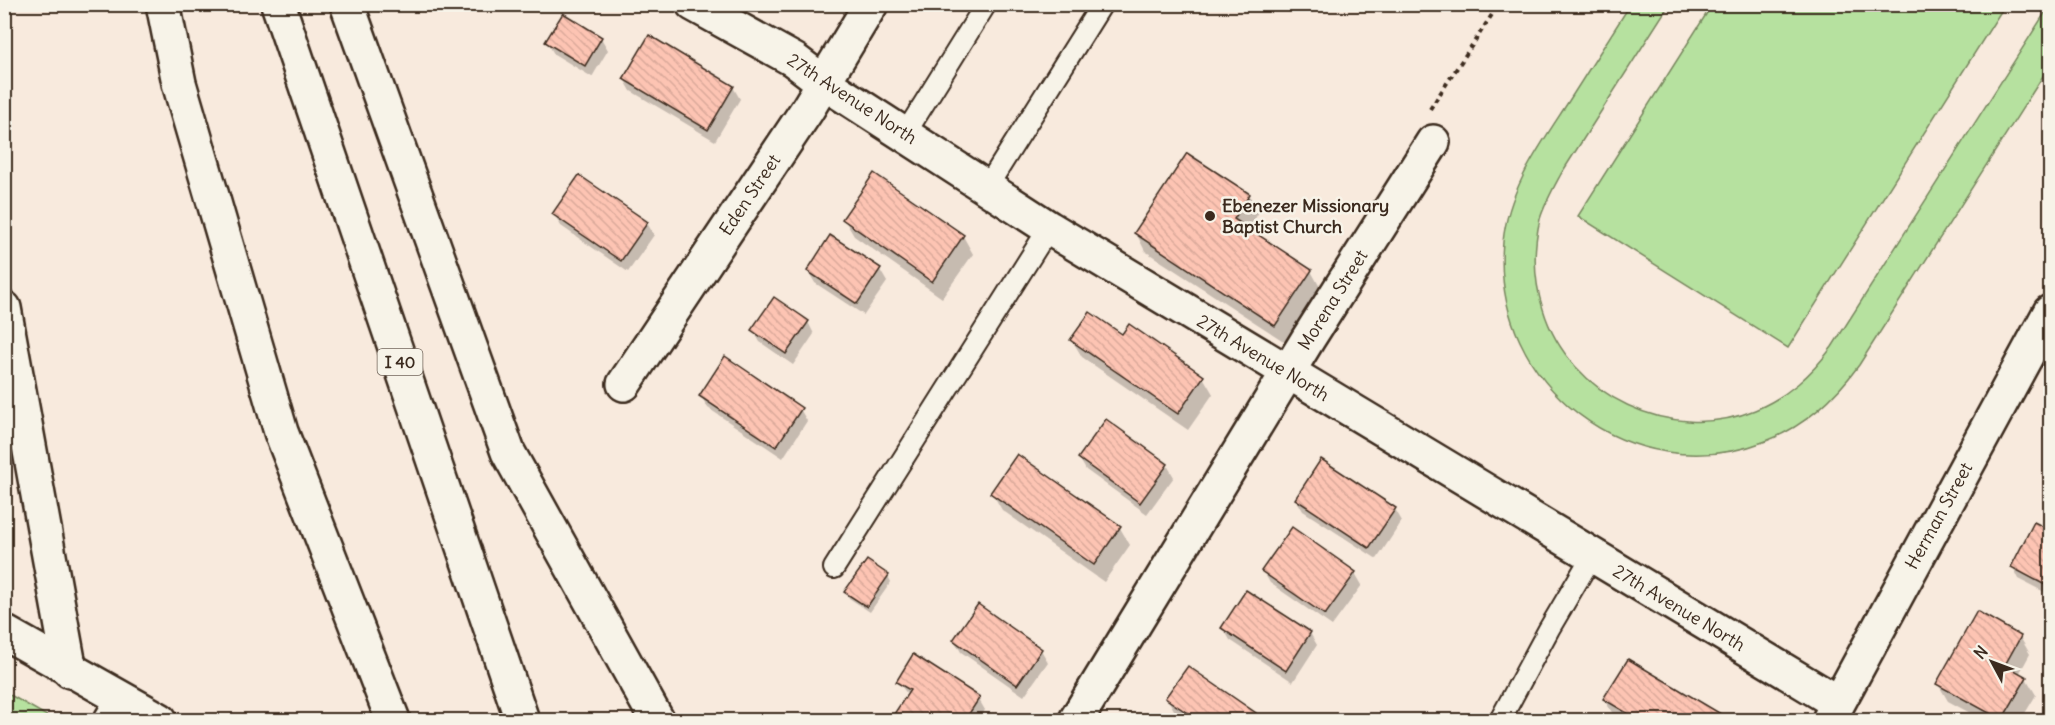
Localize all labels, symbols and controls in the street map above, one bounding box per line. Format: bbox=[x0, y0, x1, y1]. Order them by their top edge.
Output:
street label: 27th Avenue North bbox=[783, 48, 922, 149]
street label: Eden Street bbox=[714, 150, 785, 240]
place label: Ebenezer Missionary Baptist Church bbox=[1222, 194, 1389, 238]
marker: Ebenezer Missionary Baptist Church bbox=[1203, 209, 1217, 223]
street label: Morena Street bbox=[1293, 245, 1373, 354]
street label: 27th Avenue North bbox=[1193, 309, 1334, 406]
road number: I 40 bbox=[378, 349, 422, 375]
street label: Herman Street bbox=[1900, 458, 1977, 573]
street label: 27th Avenue North bbox=[1609, 559, 1750, 656]
north arrow bbox=[1962, 632, 2022, 692]
text: N bbox=[1970, 641, 1992, 663]

